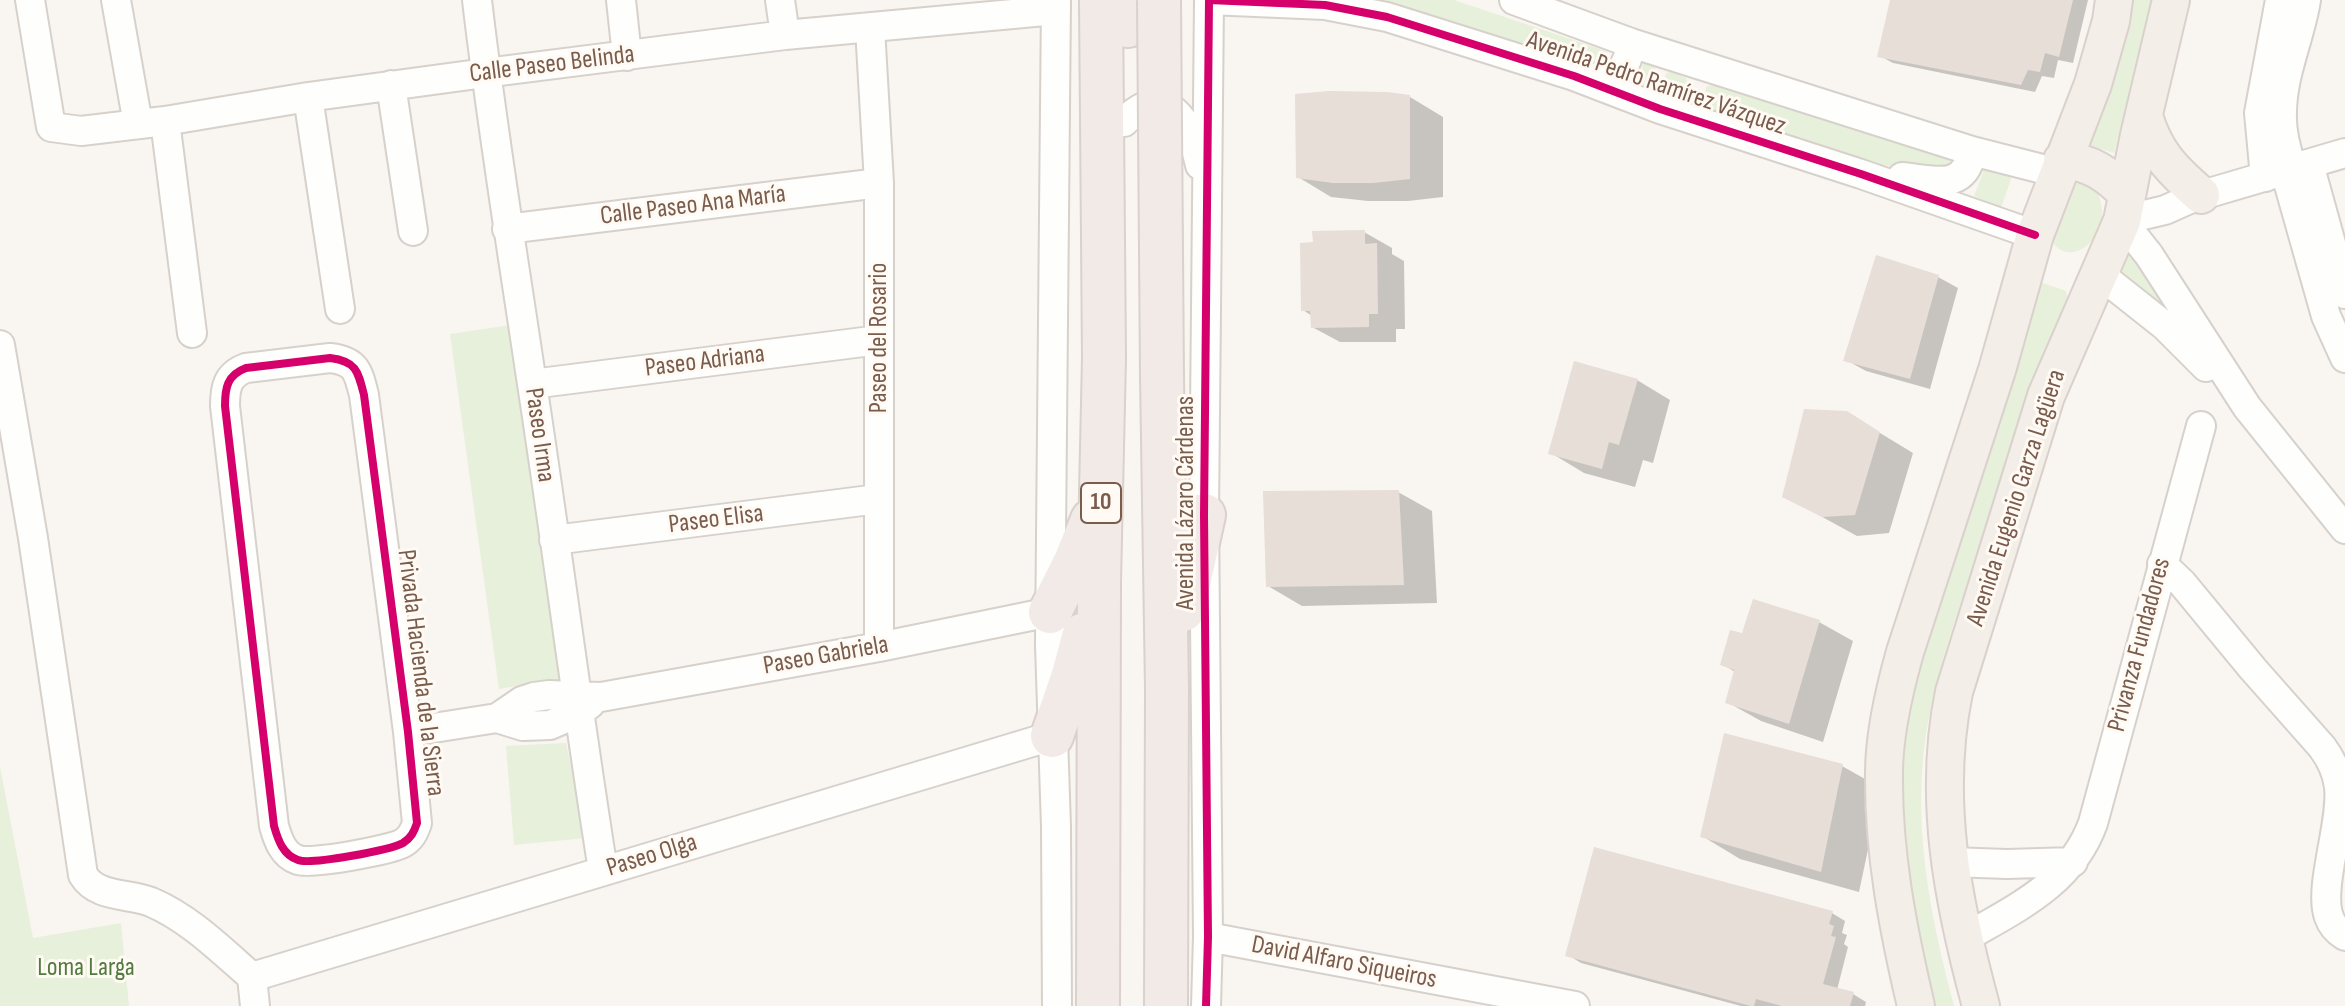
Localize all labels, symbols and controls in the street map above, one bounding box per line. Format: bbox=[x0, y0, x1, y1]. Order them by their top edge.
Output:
street label: Avenida Pedro Ramírez Vázquez bbox=[1522, 25, 1790, 143]
street label: Calle Paseo Belinda bbox=[468, 39, 636, 91]
street label: Calle Paseo Ana María bbox=[599, 179, 787, 233]
street label: Paseo del Rosario bbox=[863, 263, 895, 413]
street label: Paseo Adriana bbox=[643, 339, 767, 385]
street label: Avenida Eugenio Garza Lagüera bbox=[1961, 366, 2073, 630]
street label: Paseo Irma bbox=[517, 386, 561, 484]
street label: Avenida Lázaro Cárdenas bbox=[1170, 396, 1202, 610]
road number: 10 bbox=[1081, 483, 1121, 523]
street label: Paseo Elisa bbox=[667, 499, 765, 541]
street label: Privada Hacienda de la Sierra bbox=[389, 548, 451, 798]
street label: Privanza Fundadores bbox=[2102, 555, 2178, 735]
street label: Paseo Gabriela bbox=[761, 630, 891, 682]
street label: Paseo Olga bbox=[603, 827, 701, 885]
street label: David Alfaro Siqueiros bbox=[1249, 930, 1439, 996]
park label: Loma Larga bbox=[37, 952, 135, 984]

